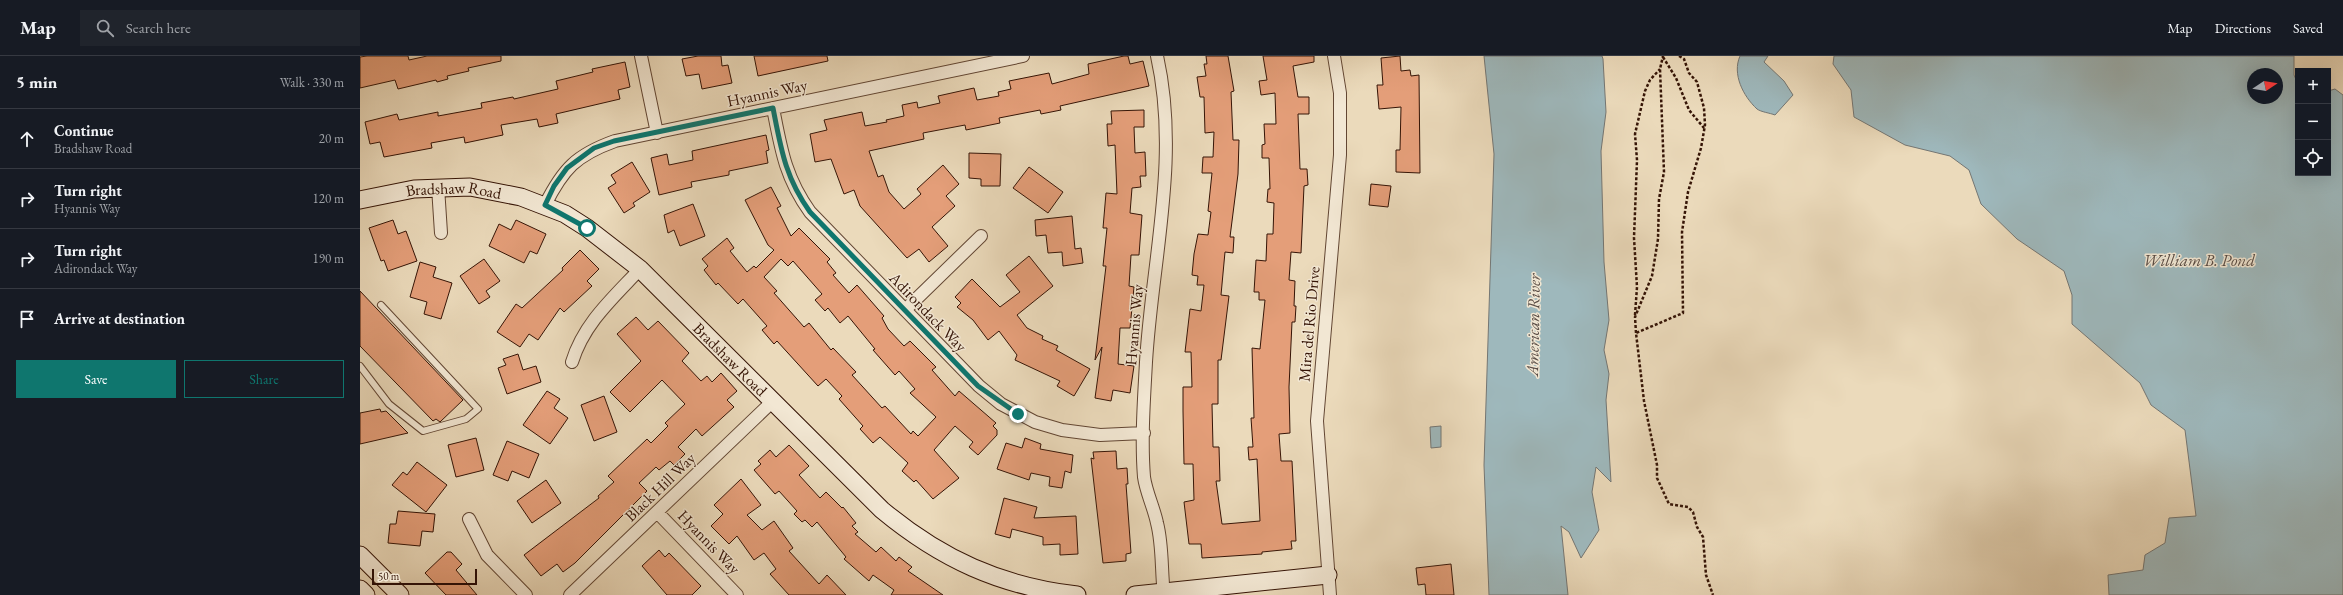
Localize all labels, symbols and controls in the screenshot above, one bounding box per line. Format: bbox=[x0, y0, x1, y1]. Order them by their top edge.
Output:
search box bbox=[80, 10, 360, 46]
text: Map bbox=[20, 15, 56, 40]
icon: search bbox=[94, 17, 116, 39]
text: Search here bbox=[126, 18, 191, 37]
text: Map bbox=[2167, 19, 2193, 37]
text: Directions bbox=[2215, 19, 2271, 37]
text: Saved bbox=[2293, 19, 2323, 37]
north arrow bbox=[2247, 68, 2283, 104]
map controls bbox=[2295, 68, 2331, 176]
button: + bbox=[2295, 68, 2331, 104]
text: 5 min bbox=[16, 71, 57, 93]
text: Walk · 330 m bbox=[280, 74, 344, 91]
street label: Hyannis Way bbox=[725, 74, 810, 112]
button: − bbox=[2295, 104, 2331, 140]
text: Continue bbox=[54, 121, 114, 140]
icon: ahead bbox=[16, 128, 38, 150]
text: 20 m bbox=[319, 130, 344, 147]
text: Bradshaw Road bbox=[54, 140, 132, 157]
button: locate bbox=[2295, 140, 2331, 176]
street label: Bradshaw Road bbox=[404, 176, 504, 204]
text: Turn right bbox=[54, 181, 122, 200]
icon: right bbox=[16, 188, 38, 210]
text: 120 m bbox=[313, 190, 344, 207]
text: Hyannis Way bbox=[54, 200, 120, 217]
route start bbox=[578, 219, 596, 237]
text: Turn right bbox=[54, 241, 122, 260]
icon: right bbox=[16, 248, 38, 270]
water label: William B. Pond bbox=[2143, 249, 2255, 271]
text: 190 m bbox=[313, 250, 344, 267]
text: Adirondack Way bbox=[54, 260, 138, 277]
street label: Mira del Rio Drive bbox=[1294, 266, 1324, 382]
street label: Adirondack Way bbox=[884, 267, 972, 357]
water label: American River bbox=[1521, 272, 1545, 379]
street label: Hyannis Way bbox=[1120, 282, 1148, 367]
icon: arrive bbox=[16, 308, 38, 330]
text: Arrive at destination bbox=[54, 309, 185, 328]
street label: Bradshaw Road bbox=[689, 318, 773, 401]
button: Save bbox=[16, 360, 176, 398]
button: Share bbox=[184, 360, 344, 398]
route end bbox=[1009, 405, 1027, 423]
street label: Black Hill Way bbox=[620, 447, 701, 526]
street label: Hyannis Way bbox=[673, 505, 746, 579]
scale bar bbox=[372, 567, 477, 586]
text: 50 m bbox=[378, 569, 399, 583]

